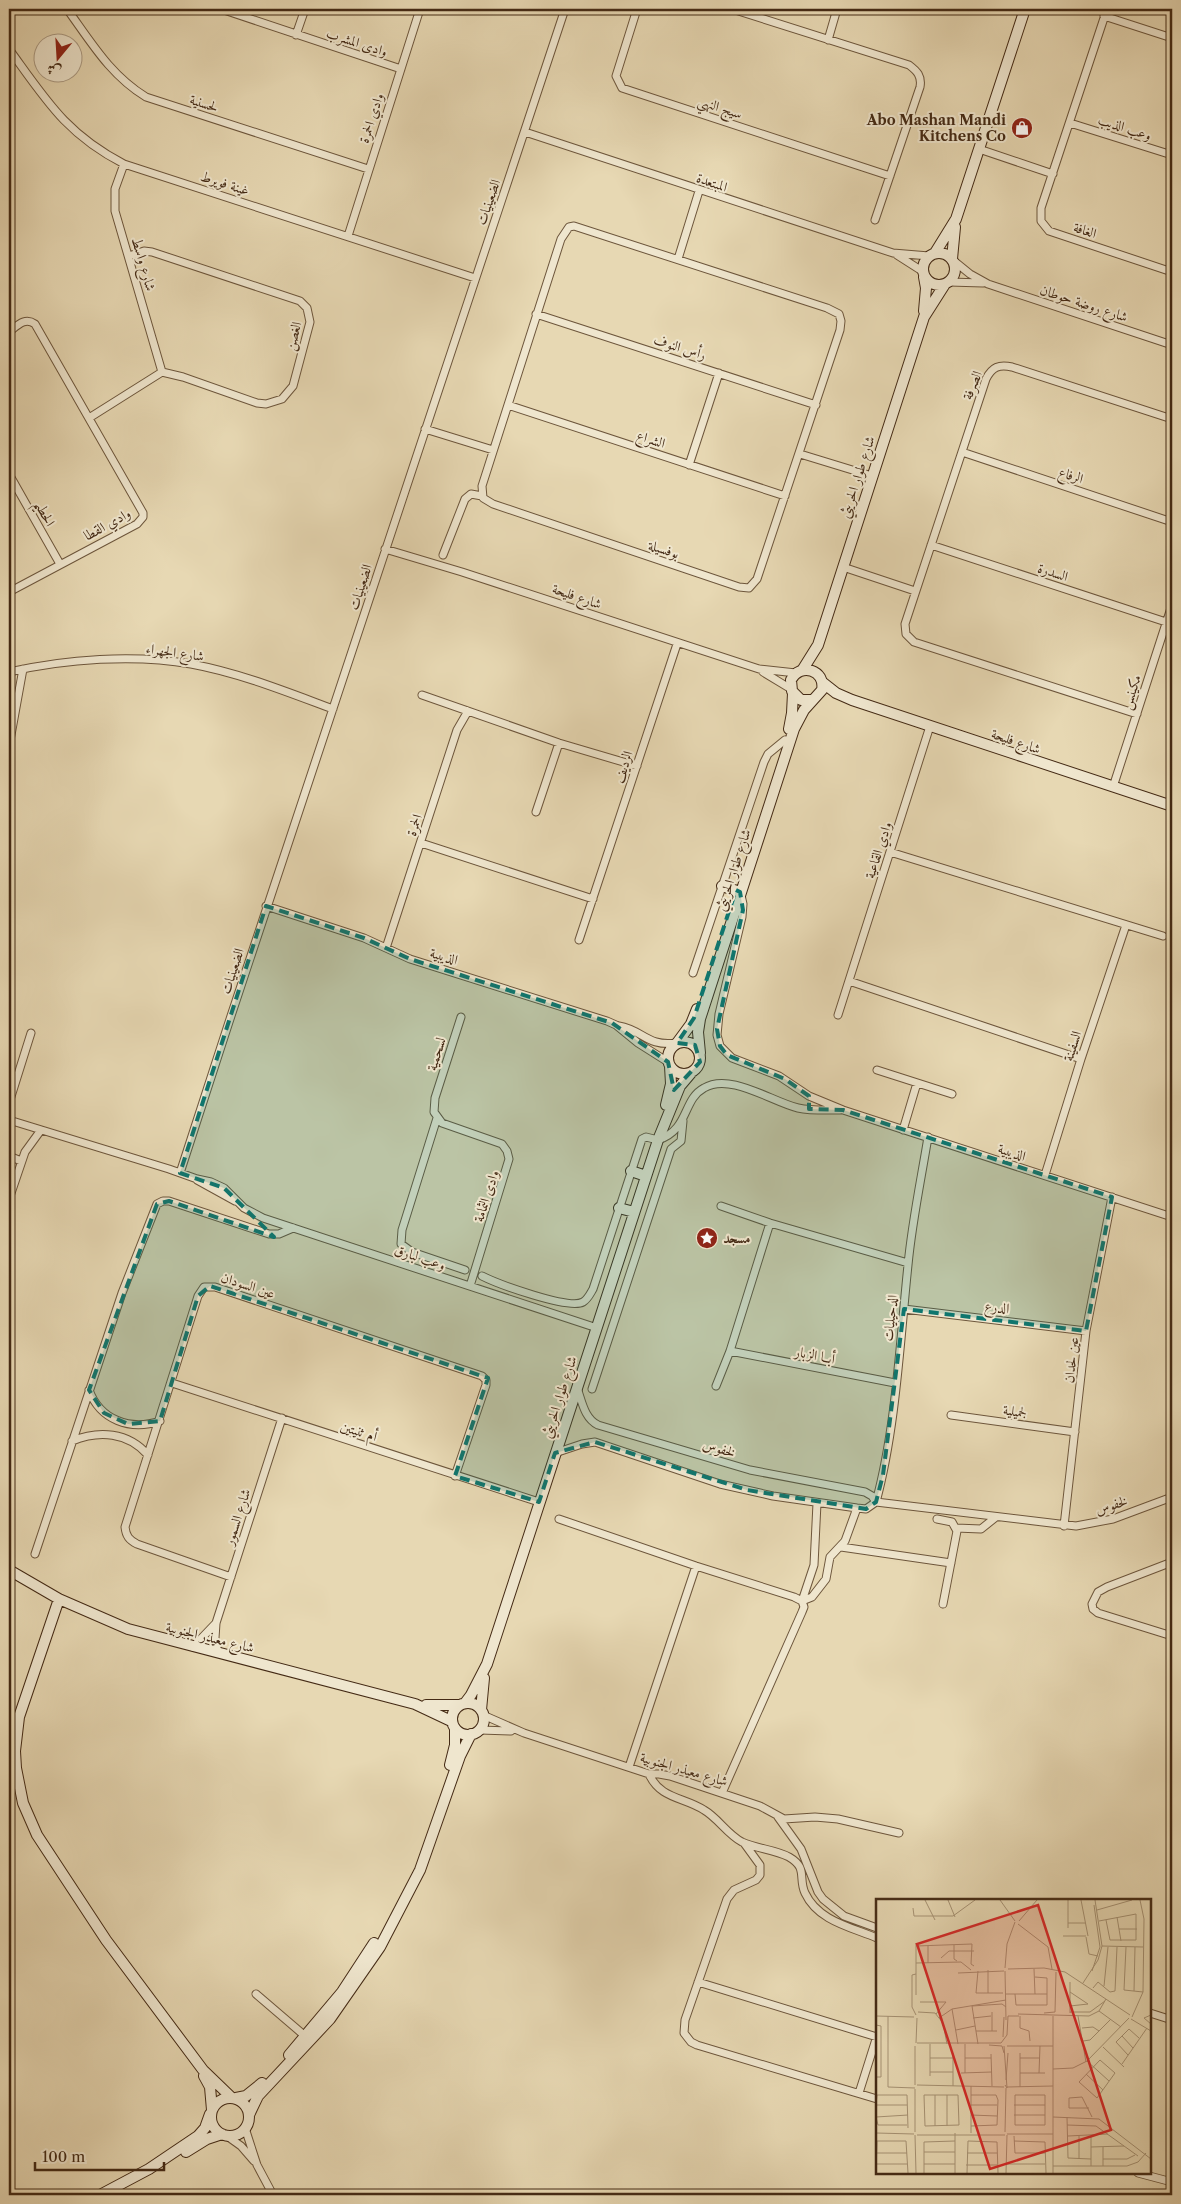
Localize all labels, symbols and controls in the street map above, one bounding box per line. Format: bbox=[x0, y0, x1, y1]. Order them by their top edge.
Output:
street label: وادى المشرب bbox=[324, 24, 390, 61]
north arrow bbox=[32, 32, 82, 82]
text: ش bbox=[44, 60, 63, 81]
street label: لحسنية bbox=[187, 90, 221, 116]
street label: وادي الحمرة bbox=[354, 91, 390, 146]
street label: سيج النهي bbox=[694, 91, 745, 126]
street label: وعب الذيب bbox=[1096, 110, 1154, 145]
place label: Abo Mashan Mandi Kitchens Co bbox=[866, 111, 1006, 145]
shop icon: Abo Mashan Mandi Kitchens Co bbox=[1010, 116, 1034, 140]
street label: غينة فويرط bbox=[198, 167, 252, 199]
street label: المبتعدة bbox=[694, 168, 730, 196]
street label: الضعينيات bbox=[472, 177, 504, 227]
street label: الغافة bbox=[1071, 218, 1099, 242]
street label: شارع واسط bbox=[125, 235, 160, 294]
street label: شارع روضة حوطان bbox=[1037, 280, 1130, 329]
street label: الغصن bbox=[281, 320, 306, 353]
street label: رأس النوف bbox=[652, 329, 709, 364]
street label: الصرفة bbox=[958, 368, 987, 403]
street label: الشراع bbox=[633, 426, 668, 455]
street label: شارع طوار الحريثي bbox=[835, 434, 883, 522]
street label: الرفاع bbox=[1055, 463, 1086, 490]
street label: الحطيم bbox=[26, 497, 60, 532]
street label: وادي القطا bbox=[80, 504, 135, 547]
street label: بوفسيلة bbox=[645, 535, 682, 562]
street label: السدرة bbox=[1036, 559, 1070, 585]
street label: الضعينيات bbox=[344, 562, 376, 612]
street label: شارع فليحة bbox=[549, 579, 604, 616]
street label: شارع الجهراء bbox=[144, 639, 205, 668]
street label: مكينس bbox=[1117, 672, 1146, 712]
street label: شارع فليحة bbox=[988, 724, 1043, 761]
street label: الرديف bbox=[609, 748, 637, 786]
street label: الحمرة bbox=[402, 812, 426, 838]
street label: وادي القاعية bbox=[860, 819, 898, 882]
street label: شارع طوار الحريثي bbox=[711, 827, 759, 915]
street label: الذيبية bbox=[428, 943, 460, 969]
street label: الضعينيات bbox=[216, 946, 248, 996]
street label: السفينة bbox=[1059, 1029, 1085, 1063]
street label: لسحمية bbox=[422, 1035, 450, 1073]
street label: الذيبية bbox=[996, 1139, 1028, 1165]
street label: وادى الثمامة bbox=[469, 1168, 503, 1224]
place icon: مسجد bbox=[695, 1226, 719, 1250]
place label: مسجد bbox=[723, 1229, 750, 1247]
street label: وعب لبارق bbox=[392, 1240, 448, 1275]
street label: عين السودان bbox=[219, 1268, 277, 1302]
street label: الدحيليات bbox=[879, 1294, 901, 1342]
street label: الدرع bbox=[983, 1297, 1011, 1320]
street label: عين لحدان bbox=[1060, 1336, 1082, 1384]
street label: أبــا الزبار bbox=[791, 1341, 838, 1368]
street label: شارع طوار الحريثي bbox=[537, 1354, 585, 1442]
street label: لجميلية bbox=[1002, 1400, 1028, 1422]
street label: أم ثنيتين bbox=[337, 1416, 381, 1449]
street label: لخفوس bbox=[701, 1435, 737, 1461]
street label: شارع السمور bbox=[219, 1486, 257, 1550]
street label: لخفوس bbox=[1093, 1491, 1130, 1519]
street label: شارع معيذر الجنوبية bbox=[163, 1617, 256, 1660]
street label: شارع معيذر الجنوبية bbox=[637, 1748, 730, 1793]
inset map bbox=[876, 1899, 1151, 2174]
scale bar bbox=[35, 2139, 164, 2171]
text: 100 m bbox=[42, 2147, 85, 2166]

